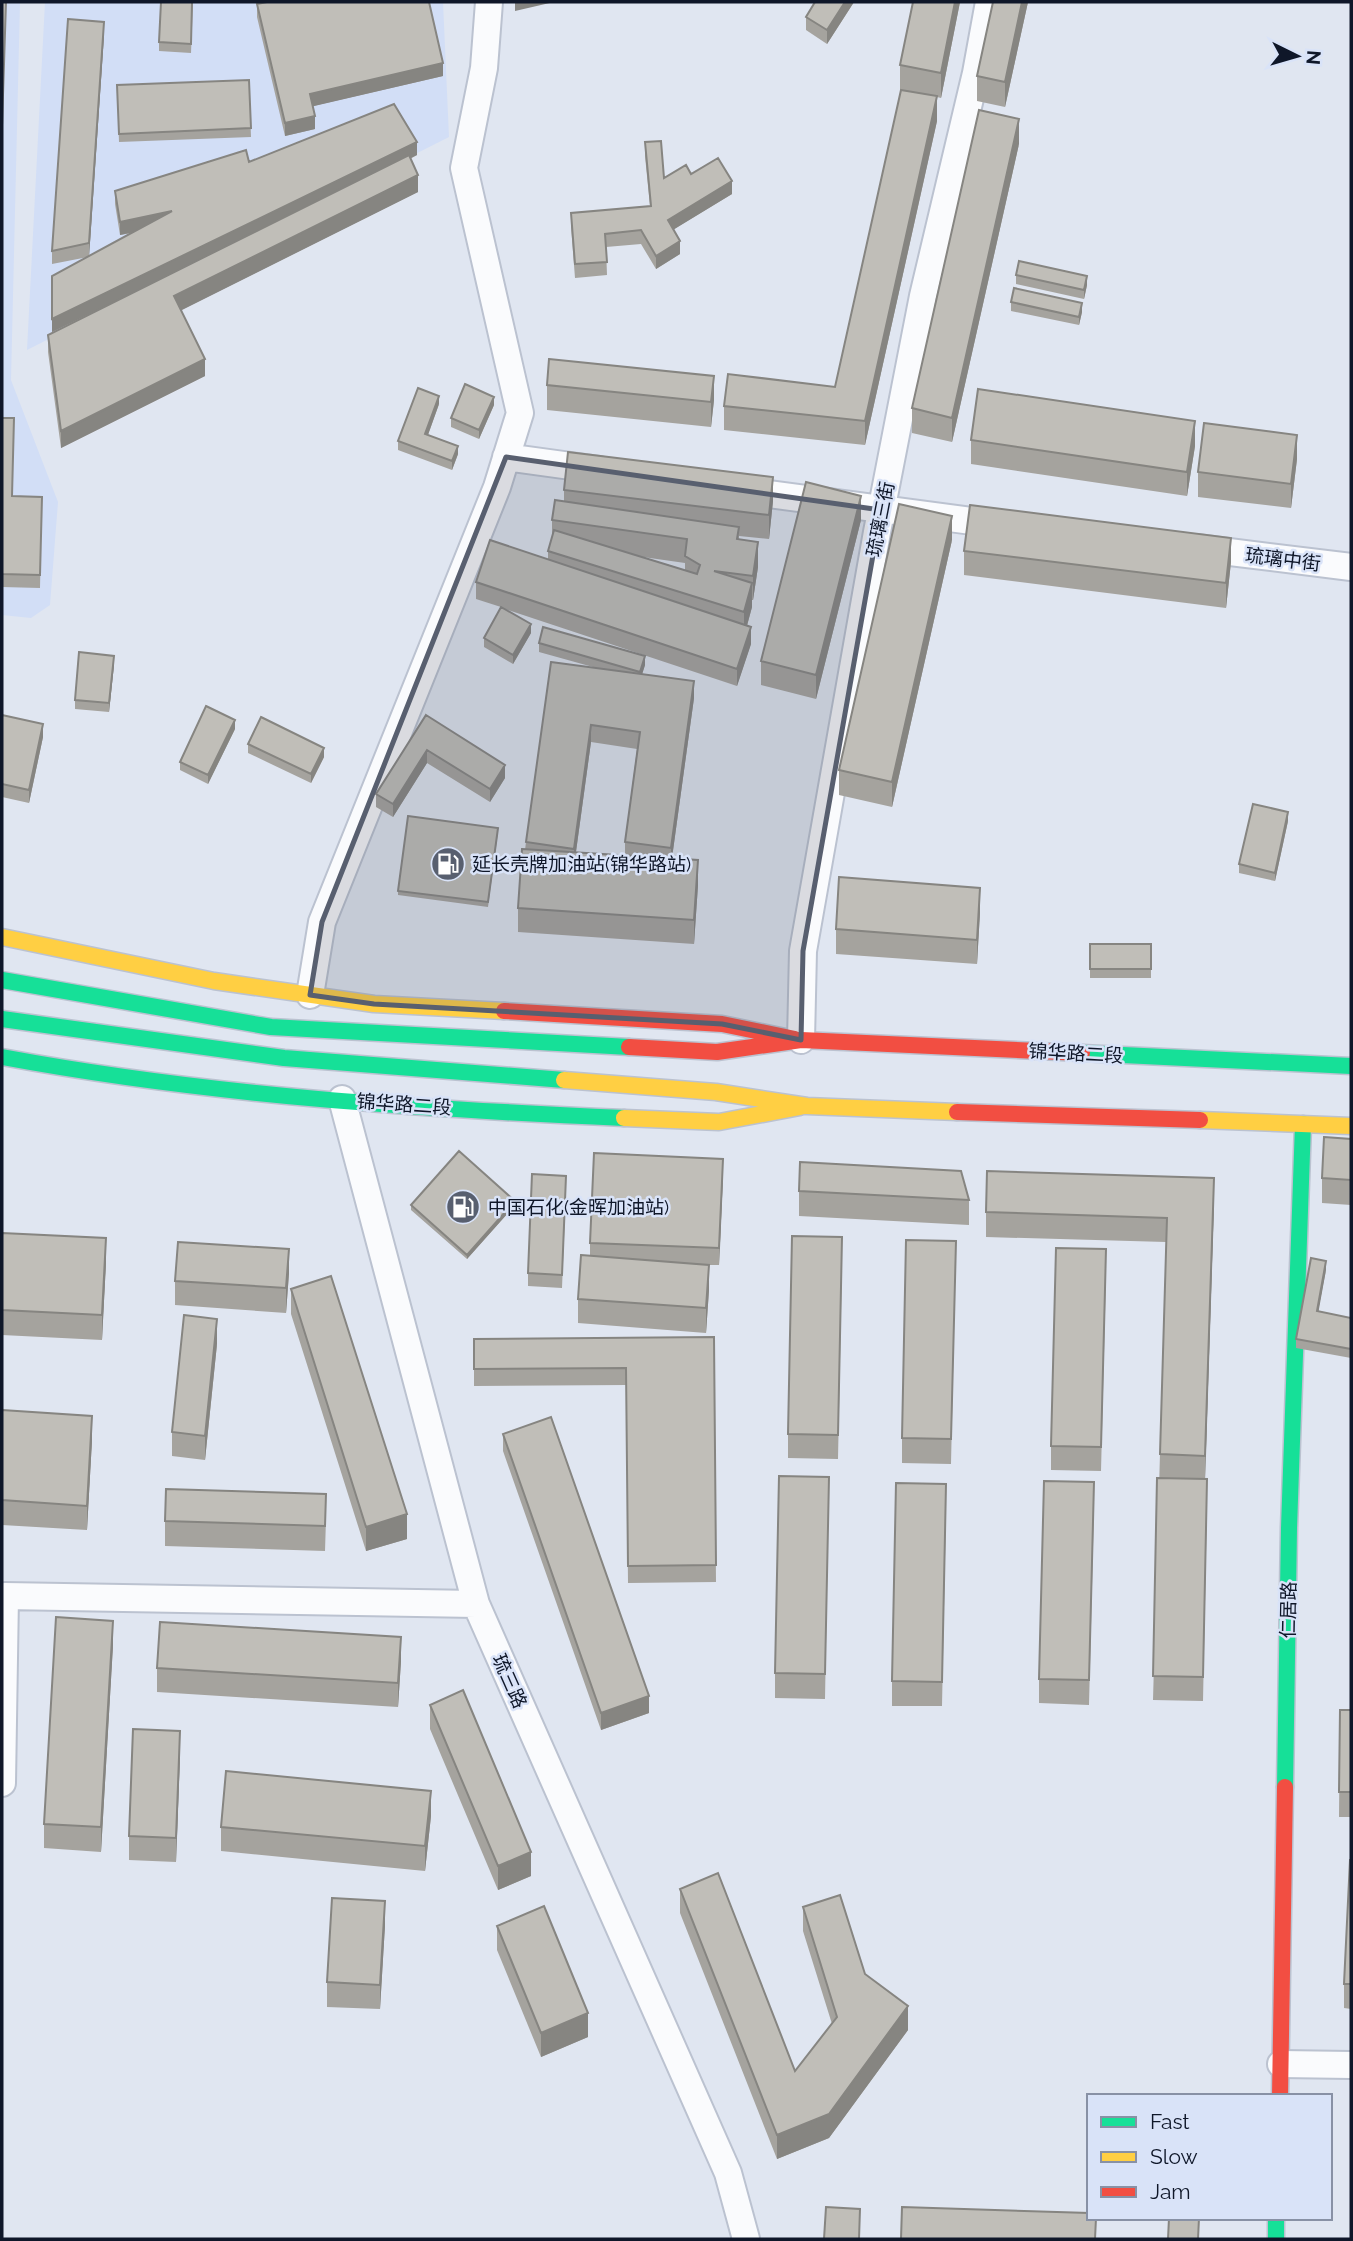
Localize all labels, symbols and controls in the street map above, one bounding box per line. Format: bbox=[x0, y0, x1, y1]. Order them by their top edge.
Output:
north arrow bbox=[1262, 21, 1332, 91]
text: N bbox=[1302, 49, 1326, 66]
street label: 琉璃三街 bbox=[862, 480, 898, 558]
street label: 琉璃中街 bbox=[1244, 543, 1322, 575]
fuel station icon: 延长壳牌加油站(锦华路站) bbox=[429, 845, 467, 883]
place label: 延长壳牌加油站(锦华路站) bbox=[472, 853, 691, 875]
street label: 锦华路二段 bbox=[1028, 1040, 1124, 1066]
street label: 锦华路二段 bbox=[356, 1090, 452, 1118]
fuel station icon: 中国石化(金晖加油站) bbox=[444, 1188, 482, 1226]
place label: 中国石化(金晖加油站) bbox=[488, 1196, 669, 1218]
street label: 仁居路 bbox=[1277, 1581, 1299, 1639]
street label: 琉三路 bbox=[488, 1650, 532, 1712]
legend bbox=[1087, 2094, 1332, 2220]
text: Fast bbox=[1150, 2109, 1190, 2134]
text: Slow bbox=[1150, 2144, 1198, 2169]
text: Jam bbox=[1150, 2179, 1191, 2204]

